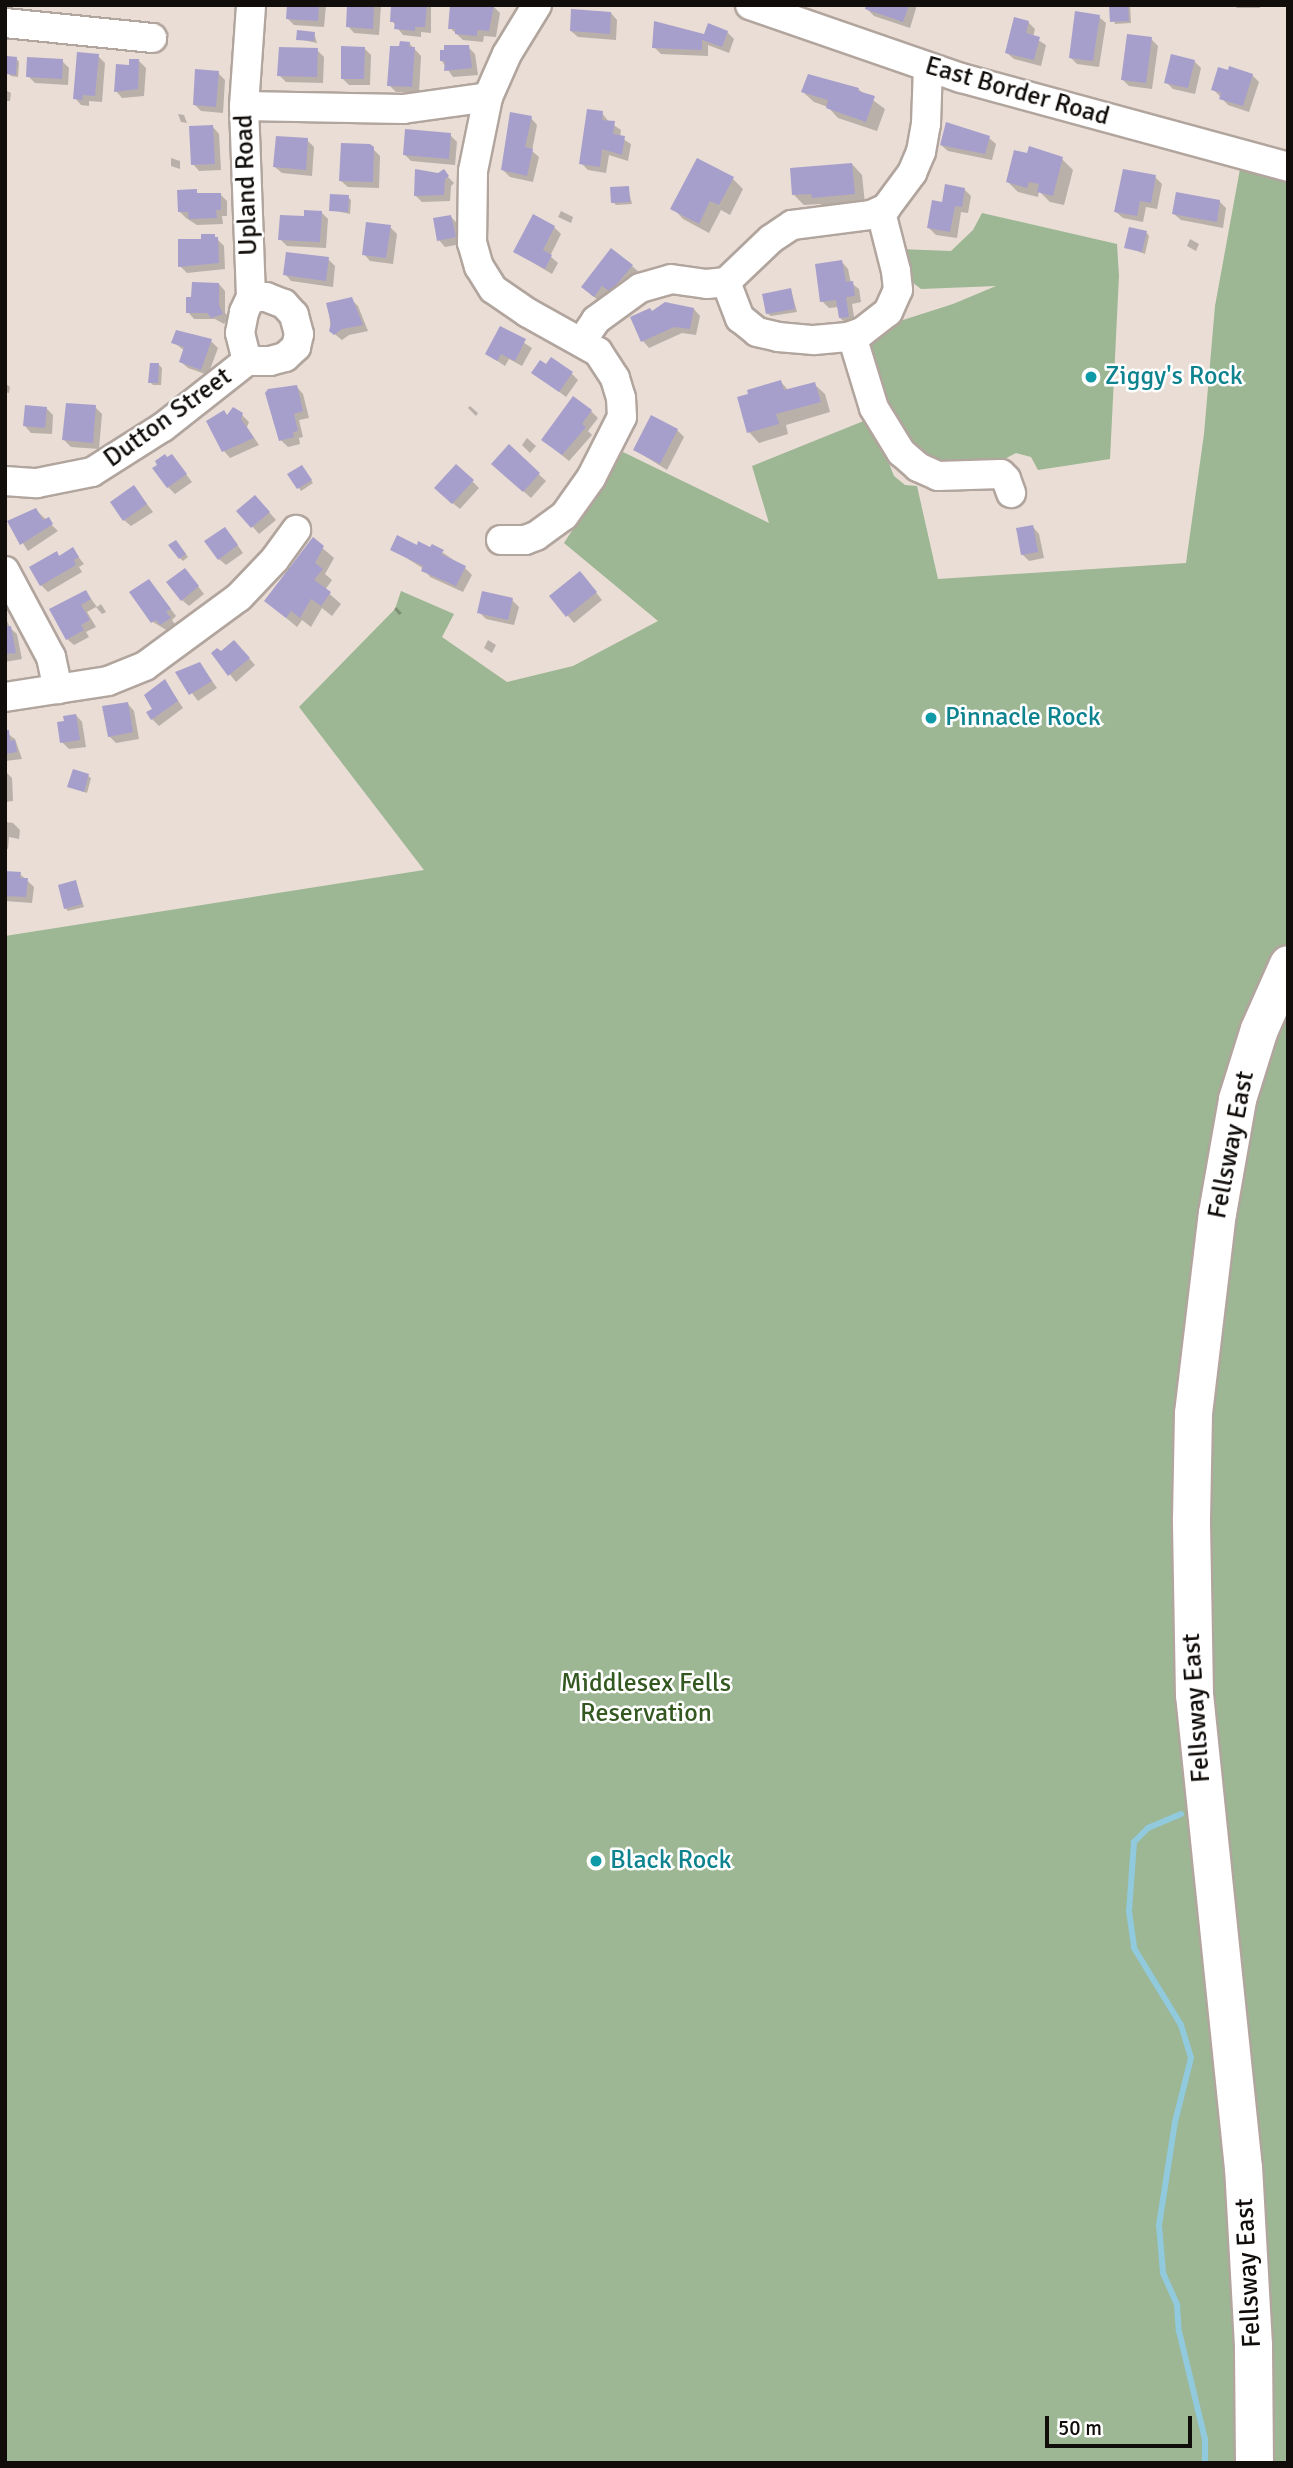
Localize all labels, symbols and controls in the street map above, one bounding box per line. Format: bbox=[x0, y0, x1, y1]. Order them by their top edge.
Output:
street label: East Border Road bbox=[921, 51, 1113, 133]
street label: Upland Road bbox=[229, 114, 265, 256]
street label: Dutton Street bbox=[98, 361, 238, 475]
place label: Ziggy's Rock bbox=[1105, 361, 1243, 393]
marker: Ziggy's Rock bbox=[1083, 369, 1099, 385]
place label: Pinnacle Rock bbox=[945, 702, 1101, 734]
marker: Pinnacle Rock bbox=[923, 710, 939, 726]
street label: Fellsway East bbox=[1202, 1069, 1262, 1221]
street label: Fellsway East bbox=[1176, 1632, 1218, 1784]
park label: Middlesex Fells Reservation bbox=[561, 1668, 731, 1730]
place label: Black Rock bbox=[610, 1845, 732, 1877]
marker: Black Rock bbox=[588, 1853, 604, 1869]
street label: Fellsway East bbox=[1230, 2197, 1268, 2349]
scale bar bbox=[1048, 2402, 1195, 2446]
text: 50 m bbox=[1058, 2415, 1102, 2441]

